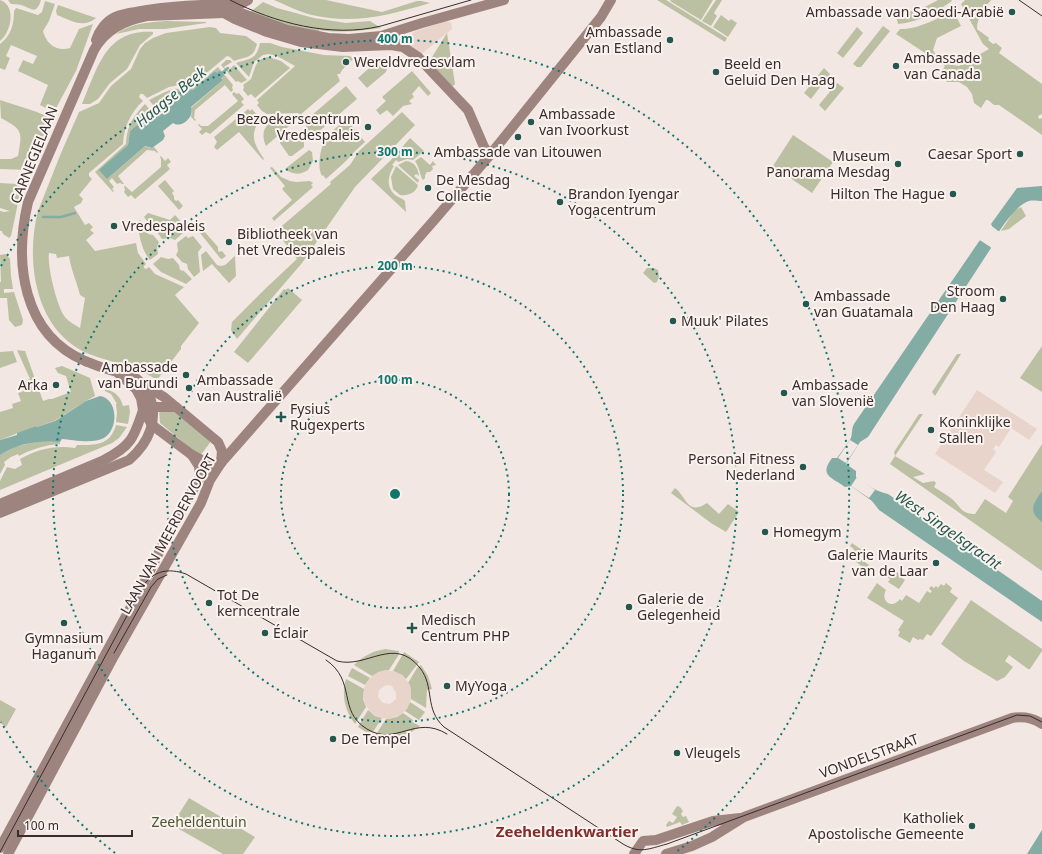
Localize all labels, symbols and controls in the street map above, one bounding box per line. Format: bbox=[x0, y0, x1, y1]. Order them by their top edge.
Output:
place label: Ambassade van Saoedi-Arabië bbox=[806, 2, 1004, 21]
marker: Ambassade van Saoedi-Arabië bbox=[1007, 7, 1017, 17]
place label: Ambassade van Estland bbox=[586, 22, 662, 57]
text: 400 m bbox=[377, 30, 413, 47]
marker: Ambassade van Estland bbox=[665, 35, 675, 45]
place label: Ambassade van Canada bbox=[904, 48, 981, 83]
place label: Wereldvredesvlam bbox=[354, 52, 476, 71]
place label: Beeld en Geluid Den Haag bbox=[724, 54, 835, 89]
marker: Wereldvredesvlam bbox=[341, 57, 351, 67]
water label: Haagse Beek bbox=[131, 61, 210, 131]
marker: Ambassade van Canada bbox=[891, 61, 901, 71]
marker: Beeld en Geluid Den Haag bbox=[711, 67, 721, 77]
street label: CARNEGIELAAN bbox=[5, 103, 62, 206]
place label: Ambassade van Ivoorkust bbox=[539, 104, 629, 139]
place label: Bezoekerscentrum Vredespaleis bbox=[236, 109, 360, 144]
marker: Ambassade van Ivoorkust bbox=[526, 117, 536, 127]
marker: Bezoekerscentrum Vredespaleis bbox=[363, 122, 373, 132]
marker: Ambassade van Litouwen bbox=[513, 132, 523, 142]
place label: Ambassade van Litouwen bbox=[434, 142, 602, 161]
text: 300 m bbox=[377, 143, 413, 160]
place label: Caesar Sport bbox=[928, 144, 1012, 163]
place label: Museum Panorama Mesdag bbox=[766, 146, 890, 181]
marker: Caesar Sport bbox=[1015, 149, 1025, 159]
marker: Museum Panorama Mesdag bbox=[893, 159, 903, 169]
place label: De Mesdag Collectie bbox=[436, 170, 510, 205]
marker: De Mesdag Collectie bbox=[423, 183, 433, 193]
place label: Brandon Iyengar Yogacentrum bbox=[568, 184, 679, 219]
place label: Hilton The Hague bbox=[830, 184, 945, 203]
marker: Hilton The Hague bbox=[948, 189, 958, 199]
marker: Brandon Iyengar Yogacentrum bbox=[555, 197, 565, 207]
place label: Vredespaleis bbox=[122, 216, 205, 235]
marker: Vredespaleis bbox=[109, 221, 119, 231]
place label: Bibliotheek van het Vredespaleis bbox=[237, 224, 346, 259]
marker: Bibliotheek van het Vredespaleis bbox=[224, 237, 234, 247]
text: 200 m bbox=[377, 257, 413, 274]
place label: Stroom Den Haag bbox=[930, 281, 995, 316]
place label: Ambassade van Guatamala bbox=[814, 286, 913, 321]
marker: Stroom Den Haag bbox=[998, 294, 1008, 304]
marker: Ambassade van Guatamala bbox=[801, 299, 811, 309]
place label: Muuk' Pilates bbox=[681, 311, 769, 330]
marker: Muuk' Pilates bbox=[668, 316, 678, 326]
place label: Ambassade van Burundi bbox=[98, 357, 178, 392]
marker: Ambassade van Burundi bbox=[181, 370, 191, 380]
place label: Ambassade van Australië bbox=[197, 370, 282, 405]
text: 100 m bbox=[377, 371, 413, 388]
place label: Arka bbox=[18, 375, 48, 394]
place label: Ambassade van Slovenië bbox=[792, 375, 874, 410]
marker: Arka bbox=[51, 380, 61, 390]
marker: Ambassade van Australië bbox=[184, 383, 194, 393]
marker: Ambassade van Slovenië bbox=[779, 388, 789, 398]
place label: Fysius Rugexperts bbox=[290, 399, 365, 434]
marker: Fysius Rugexperts bbox=[275, 411, 287, 423]
place label: Koninklijke Stallen bbox=[939, 412, 1011, 447]
marker: Koninklijke Stallen bbox=[926, 425, 936, 435]
place label: Personal Fitness Nederland bbox=[688, 449, 795, 484]
street label: LAAN VAN MEERDERVOORT bbox=[115, 450, 220, 617]
marker: Personal Fitness Nederland bbox=[798, 462, 808, 472]
water label: West Singelsgracht bbox=[891, 485, 1006, 574]
centre of rings bbox=[388, 487, 402, 501]
place label: Homegym bbox=[773, 522, 842, 541]
marker: Homegym bbox=[760, 527, 770, 537]
place label: Galerie Maurits van de Laar bbox=[827, 545, 928, 580]
marker: Galerie Maurits van de Laar bbox=[931, 558, 941, 568]
place label: Tot De kerncentrale bbox=[217, 585, 300, 620]
place label: Galerie de Gelegenheid bbox=[637, 589, 721, 624]
marker: Tot De kerncentrale bbox=[204, 598, 214, 608]
marker: Galerie de Gelegenheid bbox=[624, 602, 634, 612]
place label: Medisch Centrum PHP bbox=[421, 610, 510, 645]
marker: Gymnasium Haganum bbox=[59, 618, 69, 628]
marker: Medisch Centrum PHP bbox=[406, 622, 418, 634]
place label: Éclair bbox=[273, 623, 309, 642]
place label: Gymnasium Haganum bbox=[25, 628, 104, 663]
marker: Éclair bbox=[260, 628, 270, 638]
place label: MyYoga bbox=[455, 676, 507, 695]
marker: MyYoga bbox=[442, 681, 452, 691]
place label: De Tempel bbox=[341, 729, 411, 748]
street label: VONDELSTRAAT bbox=[817, 729, 921, 782]
marker: De Tempel bbox=[328, 734, 338, 744]
place label: Vleugels bbox=[685, 743, 741, 762]
marker: Vleugels bbox=[672, 748, 682, 758]
place label: Katholiek Apostolische Gemeente bbox=[808, 808, 965, 843]
scale bar bbox=[18, 812, 132, 838]
park label: Zeeheldentuin bbox=[151, 812, 247, 831]
text: 100 m bbox=[24, 817, 59, 834]
district label: Zeeheldenkwartier bbox=[496, 821, 639, 841]
marker: Katholiek Apostolische Gemeente bbox=[967, 821, 977, 831]

